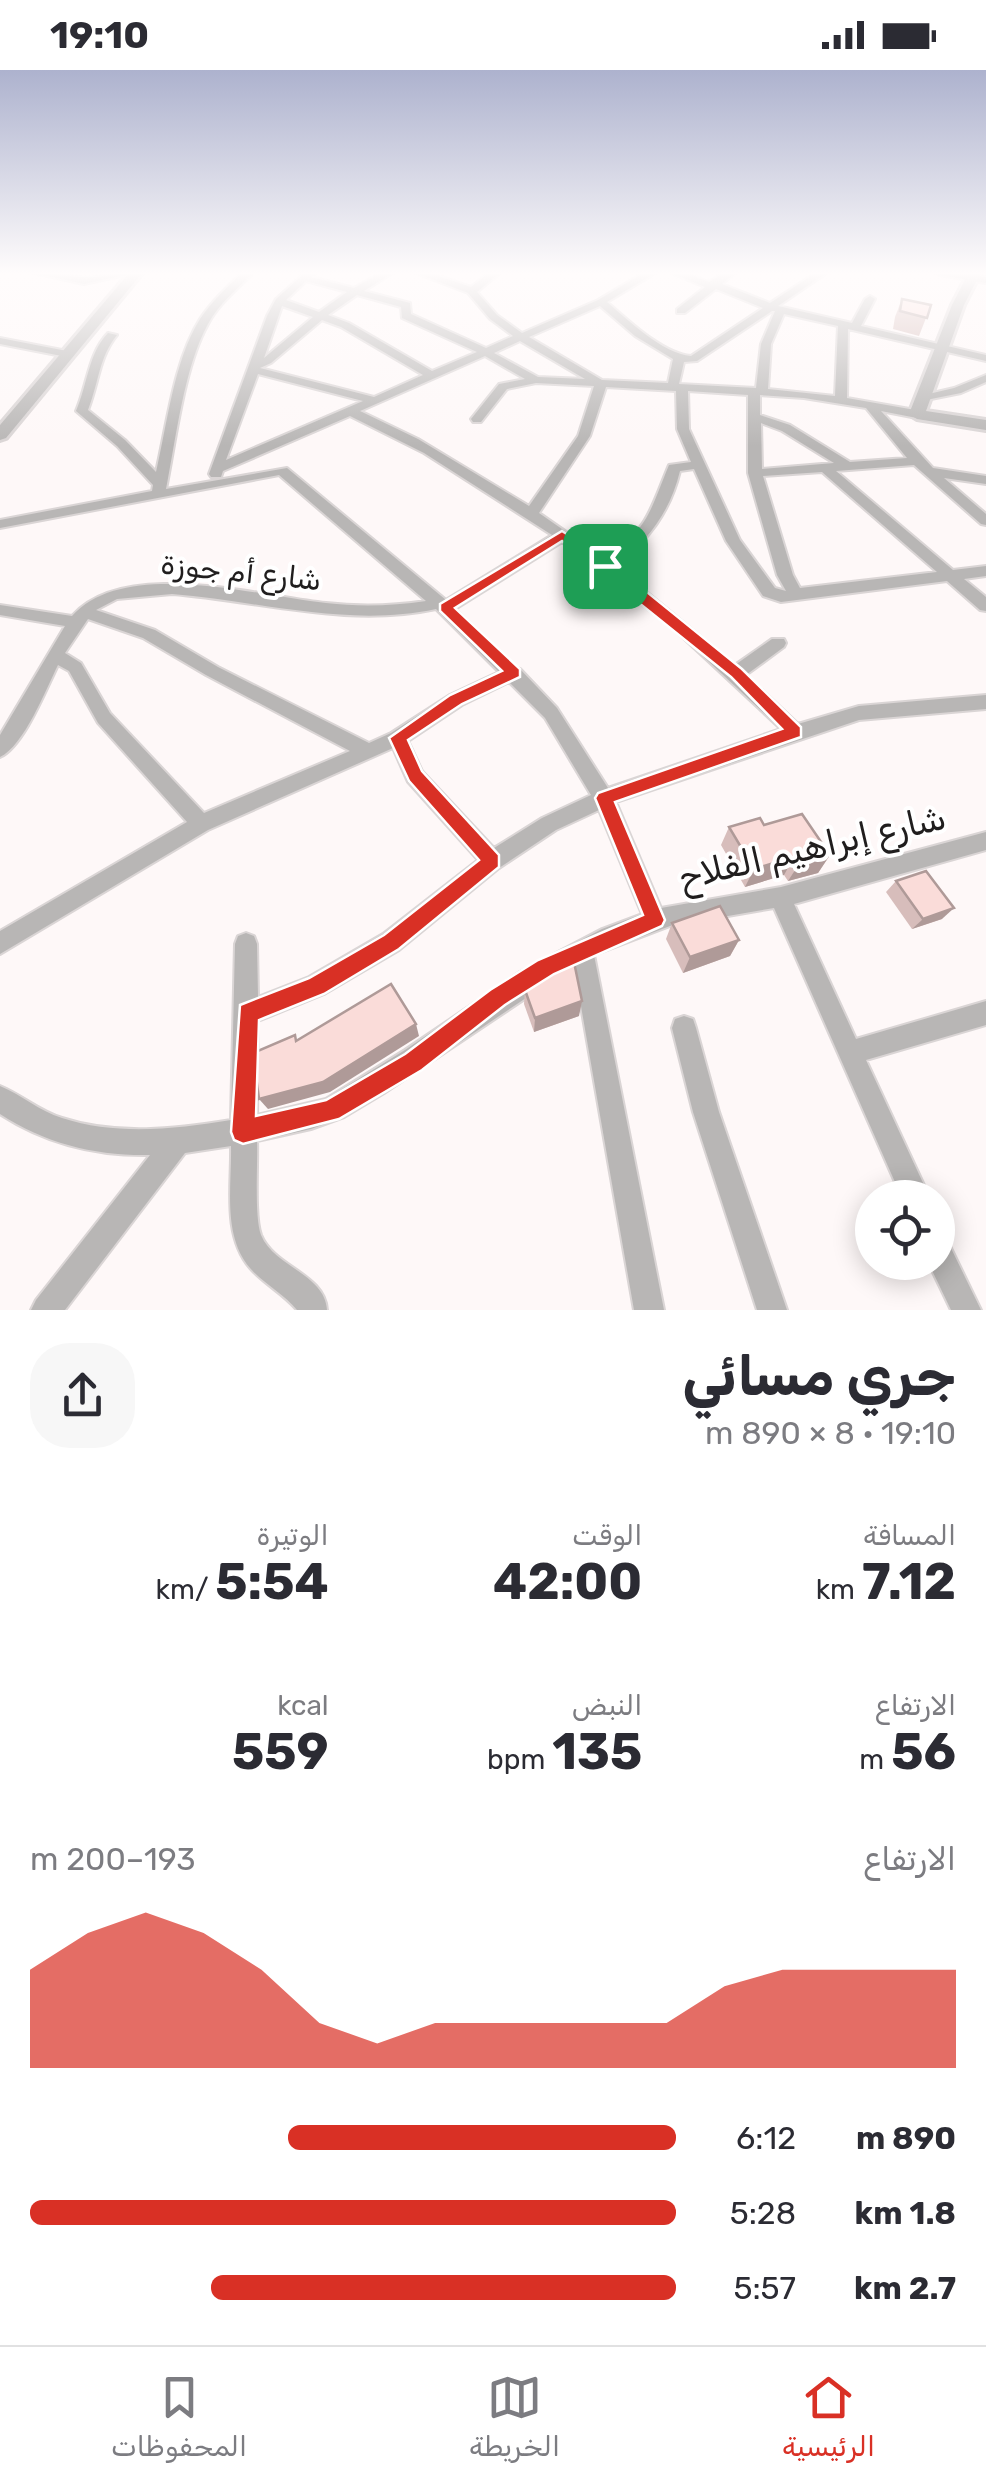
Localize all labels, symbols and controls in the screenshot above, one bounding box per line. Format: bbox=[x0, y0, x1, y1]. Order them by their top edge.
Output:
text: 19:10 bbox=[50, 12, 149, 58]
pin bbox=[563, 524, 648, 609]
icon: arrive bbox=[578, 539, 633, 594]
street label: شارع أم جوزة bbox=[159, 546, 323, 600]
street label: شارع إبراهيم الفلاح bbox=[674, 796, 950, 901]
map controls bbox=[855, 1180, 955, 1280]
button: locate bbox=[855, 1180, 955, 1280]
button: share bbox=[30, 1343, 135, 1448]
text: جري مسائي bbox=[682, 1344, 956, 1409]
text: 19:10 · 8 × 890 m bbox=[705, 1414, 956, 1452]
text: الوتيرة bbox=[257, 1519, 329, 1552]
text: الوقت bbox=[572, 1519, 642, 1552]
text: المسافة bbox=[863, 1519, 956, 1552]
text: 5:54 bbox=[215, 1552, 329, 1612]
text: 42:00 bbox=[493, 1552, 642, 1612]
text: 7.12 bbox=[862, 1552, 956, 1612]
text: /km bbox=[156, 1573, 215, 1606]
text: km bbox=[816, 1573, 862, 1606]
text: kcal bbox=[277, 1689, 329, 1722]
text: النبض bbox=[572, 1689, 642, 1722]
text: الارتفاع bbox=[875, 1689, 956, 1722]
text: 559 bbox=[232, 1722, 329, 1782]
text: 135 bbox=[552, 1722, 642, 1782]
text: 56 bbox=[891, 1722, 956, 1782]
text: bpm bbox=[487, 1743, 552, 1776]
text: m bbox=[859, 1743, 891, 1776]
text: 193–200 m bbox=[30, 1840, 196, 1878]
text: الارتفاع bbox=[864, 1840, 956, 1878]
text: 6:12 bbox=[736, 2119, 796, 2157]
text: 890 m bbox=[856, 2119, 956, 2157]
text: 5:28 bbox=[730, 2194, 796, 2232]
text: 1.8 km bbox=[855, 2194, 956, 2232]
text: 5:57 bbox=[733, 2269, 796, 2307]
text: 2.7 km bbox=[854, 2269, 956, 2307]
tab: المحفوظات bbox=[111, 2370, 247, 2463]
tab: الخريطة bbox=[469, 2370, 560, 2463]
tab: الرئيسية bbox=[782, 2370, 875, 2463]

